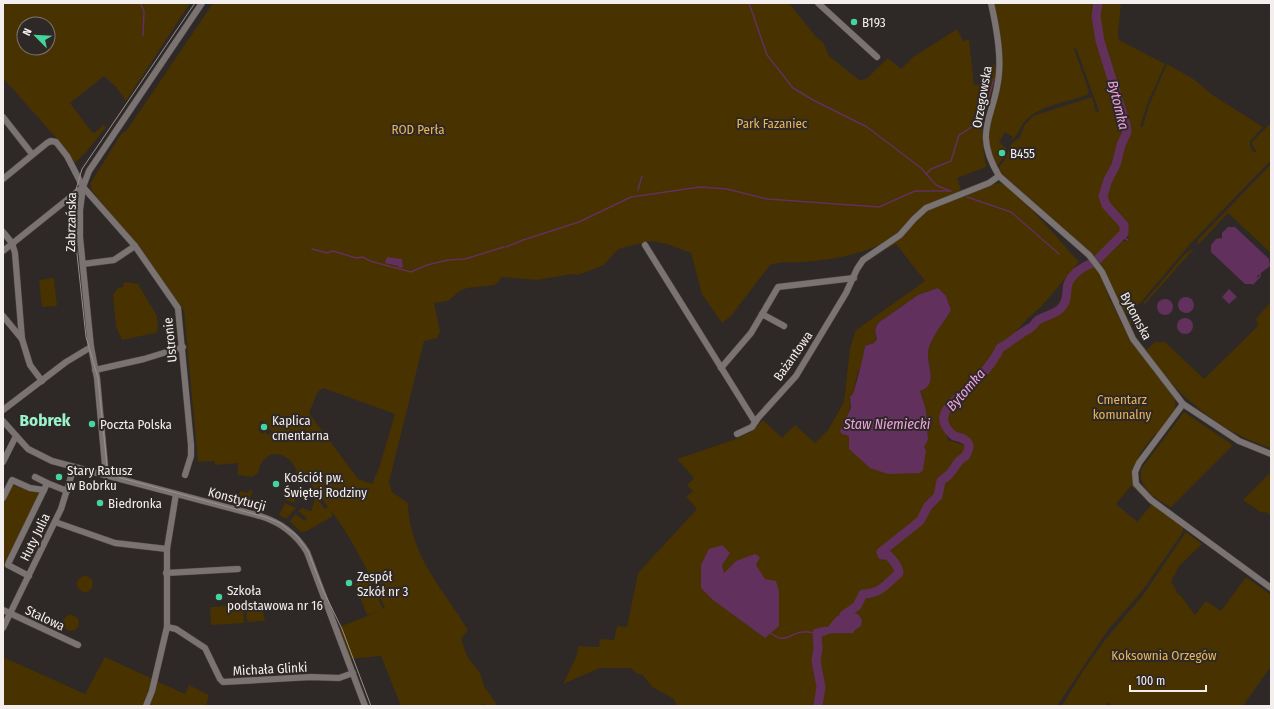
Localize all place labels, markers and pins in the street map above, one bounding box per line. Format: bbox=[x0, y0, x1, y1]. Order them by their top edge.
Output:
place label: B193 bbox=[862, 15, 886, 30]
marker: B193 bbox=[849, 17, 859, 27]
place label: B455 bbox=[1010, 146, 1035, 161]
marker: B455 bbox=[997, 148, 1007, 158]
place label: Kaplica cmentarna bbox=[272, 413, 329, 443]
place label: Poczta Polska bbox=[100, 417, 172, 432]
marker: Poczta Polska bbox=[87, 419, 97, 429]
marker: Kaplica cmentarna bbox=[259, 422, 269, 432]
place label: Stary Ratusz w Bobrku bbox=[67, 463, 132, 493]
place label: Kościół pw. Świętej Rodziny bbox=[284, 470, 367, 500]
marker: Stary Ratusz w Bobrku bbox=[54, 472, 64, 482]
marker: Kościół pw. Świętej Rodziny bbox=[271, 479, 281, 489]
place label: Biedronka bbox=[108, 496, 162, 511]
marker: Biedronka bbox=[95, 498, 105, 508]
place label: Zespół Szkół nr 3 bbox=[357, 569, 409, 599]
marker: Zespół Szkół nr 3 bbox=[344, 578, 354, 588]
place label: Szkoła podstawowa nr 16 bbox=[227, 583, 323, 613]
marker: Szkoła podstawowa nr 16 bbox=[214, 592, 224, 602]

